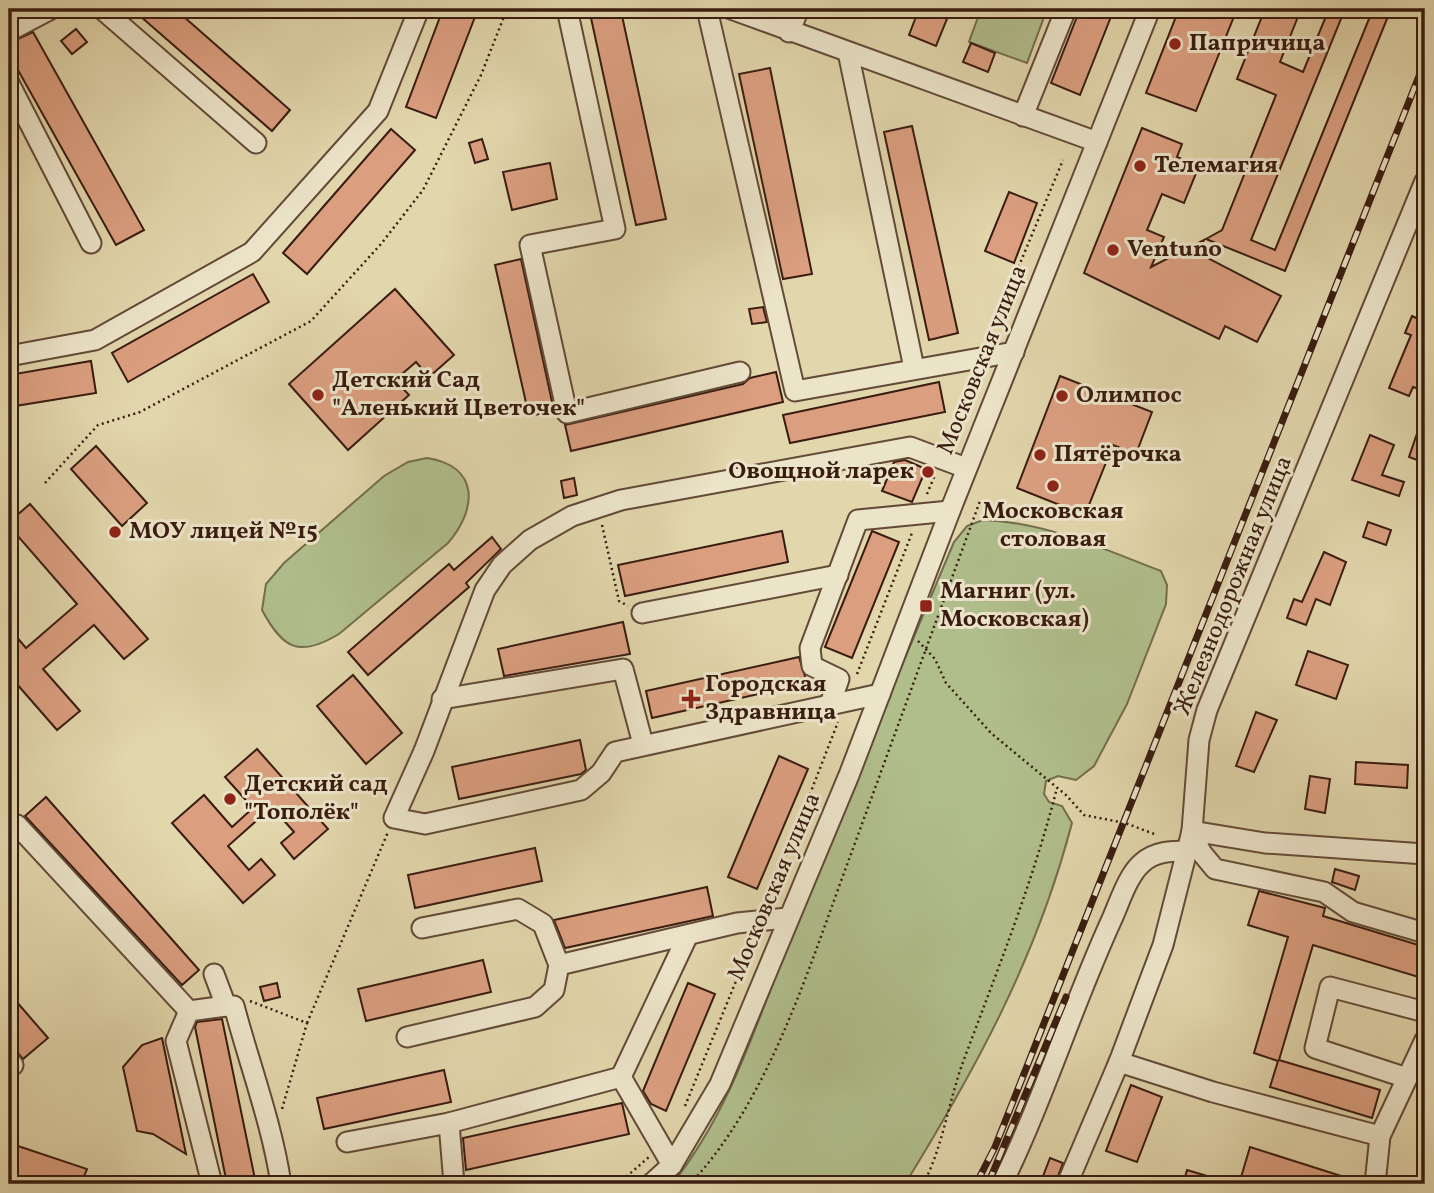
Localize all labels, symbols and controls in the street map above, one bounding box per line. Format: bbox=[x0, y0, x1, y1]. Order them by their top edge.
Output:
place label: Папричица bbox=[1189, 27, 1325, 61]
marker: Папричица bbox=[1167, 36, 1183, 52]
place label: Телемагия bbox=[1154, 149, 1278, 183]
marker: Телемагия bbox=[1132, 158, 1148, 174]
place label: Ventuno bbox=[1127, 233, 1222, 267]
marker: Ventuno bbox=[1105, 242, 1121, 258]
street label: Московская улица bbox=[929, 260, 1037, 460]
place label: Детский Сад "Аленький Цветочек" bbox=[332, 364, 585, 426]
place label: Олимпос bbox=[1076, 379, 1182, 413]
marker: Детский Сад "Аленький Цветочек" bbox=[310, 387, 326, 403]
marker: Олимпос bbox=[1054, 388, 1070, 404]
place label: Пятёрочка bbox=[1054, 438, 1182, 472]
marker: Пятёрочка bbox=[1032, 447, 1048, 463]
street label: Железнодорожная улица bbox=[1166, 451, 1302, 721]
place label: Овощной ларек bbox=[728, 455, 914, 489]
marker: Овощной ларек bbox=[920, 464, 936, 480]
marker: Московская столовая bbox=[1045, 478, 1061, 494]
place label: Московская столовая bbox=[982, 495, 1124, 557]
place label: МОУ лицей №15 bbox=[129, 515, 318, 549]
marker: МОУ лицей №15 bbox=[107, 524, 123, 540]
place label: Магниг (ул. Московская) bbox=[940, 575, 1089, 637]
marker: Магниг (ул. Московская) bbox=[918, 598, 934, 614]
place label: Городская Здравница bbox=[705, 668, 836, 730]
marker: Городская Здравница bbox=[683, 691, 699, 707]
place label: Детский сад "Тополёк" bbox=[244, 768, 388, 830]
street label: Московская улица bbox=[720, 788, 830, 986]
marker: Детский сад "Тополёк" bbox=[222, 791, 238, 807]

